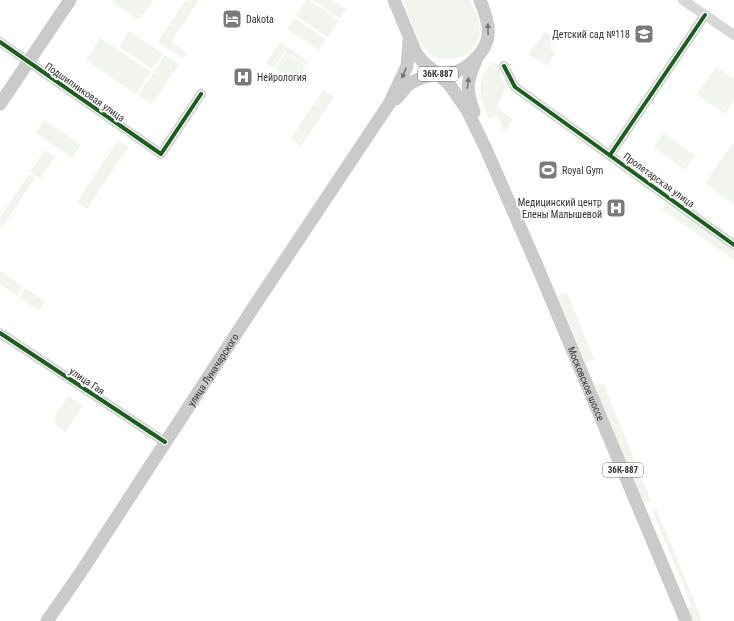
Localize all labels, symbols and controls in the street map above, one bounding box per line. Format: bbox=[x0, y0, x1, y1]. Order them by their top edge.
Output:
hotel icon: Dakota bbox=[221, 8, 243, 30]
place label: Dakota bbox=[246, 14, 274, 25]
one-way arrow bbox=[485, 23, 491, 36]
school or university icon: Детский сад №118 bbox=[633, 23, 655, 45]
place label: Детский сад №118 bbox=[552, 29, 630, 40]
street label: Подшипниковая улица bbox=[43, 60, 127, 124]
hospital icon: Нейрология bbox=[232, 66, 254, 88]
one-way arrow bbox=[400, 67, 406, 79]
road number: 36К-887 bbox=[418, 67, 458, 81]
place label: Нейрология bbox=[257, 72, 307, 83]
one-way arrow bbox=[465, 77, 472, 89]
street label: Пролетарская улица bbox=[621, 150, 697, 210]
sports icon: Royal Gym bbox=[537, 159, 559, 181]
place label: Royal Gym bbox=[562, 165, 603, 176]
place label: Медицинский центр Елены Малышевой bbox=[518, 197, 602, 220]
hospital icon: Медицинский центр Елены Малышевой bbox=[605, 197, 627, 219]
street label: улица Луначарского bbox=[185, 331, 240, 408]
street label: Московское шоссе bbox=[566, 345, 607, 423]
street label: улица Гая bbox=[67, 365, 107, 397]
road number: 36К-887 bbox=[603, 463, 643, 477]

